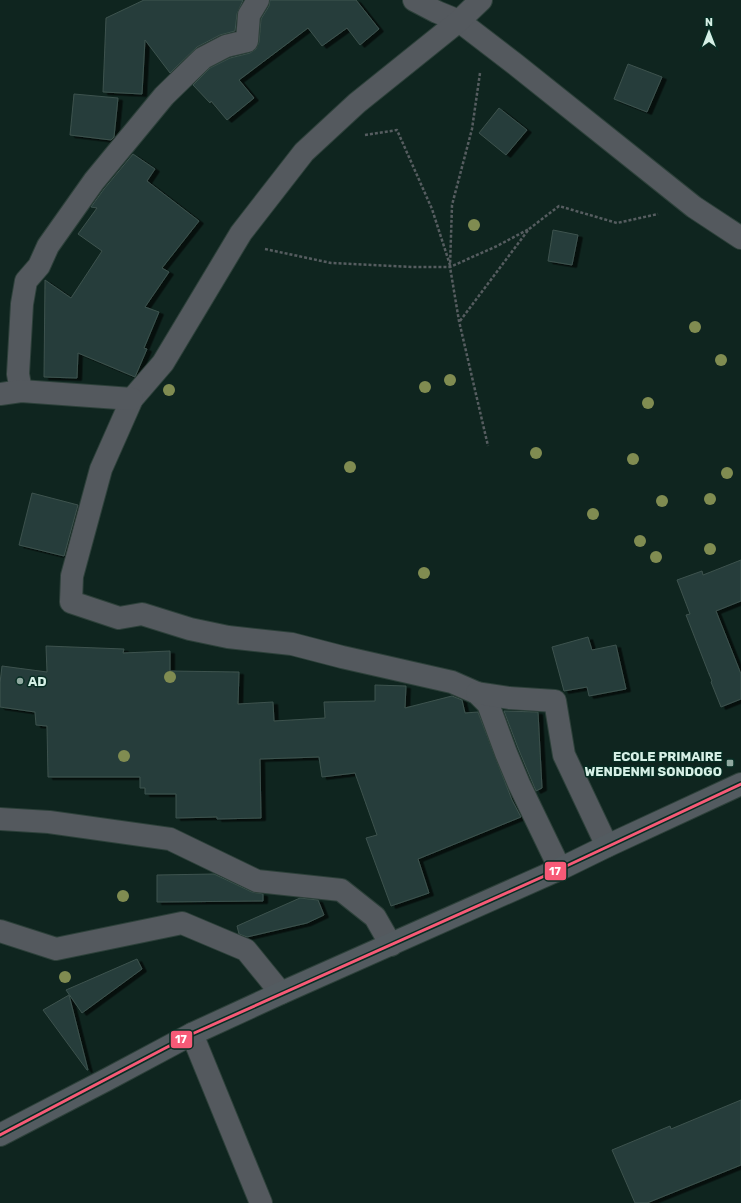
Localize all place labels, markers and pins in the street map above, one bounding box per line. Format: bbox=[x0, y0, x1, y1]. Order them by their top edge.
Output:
place label: AD bbox=[28, 674, 47, 689]
marker: AD bbox=[15, 676, 25, 686]
place label: ECOLE PRIMAIRE WENDENMI SONDOGO bbox=[584, 749, 722, 779]
marker: ECOLE PRIMAIRE WENDENMI SONDOGO bbox=[725, 758, 735, 768]

